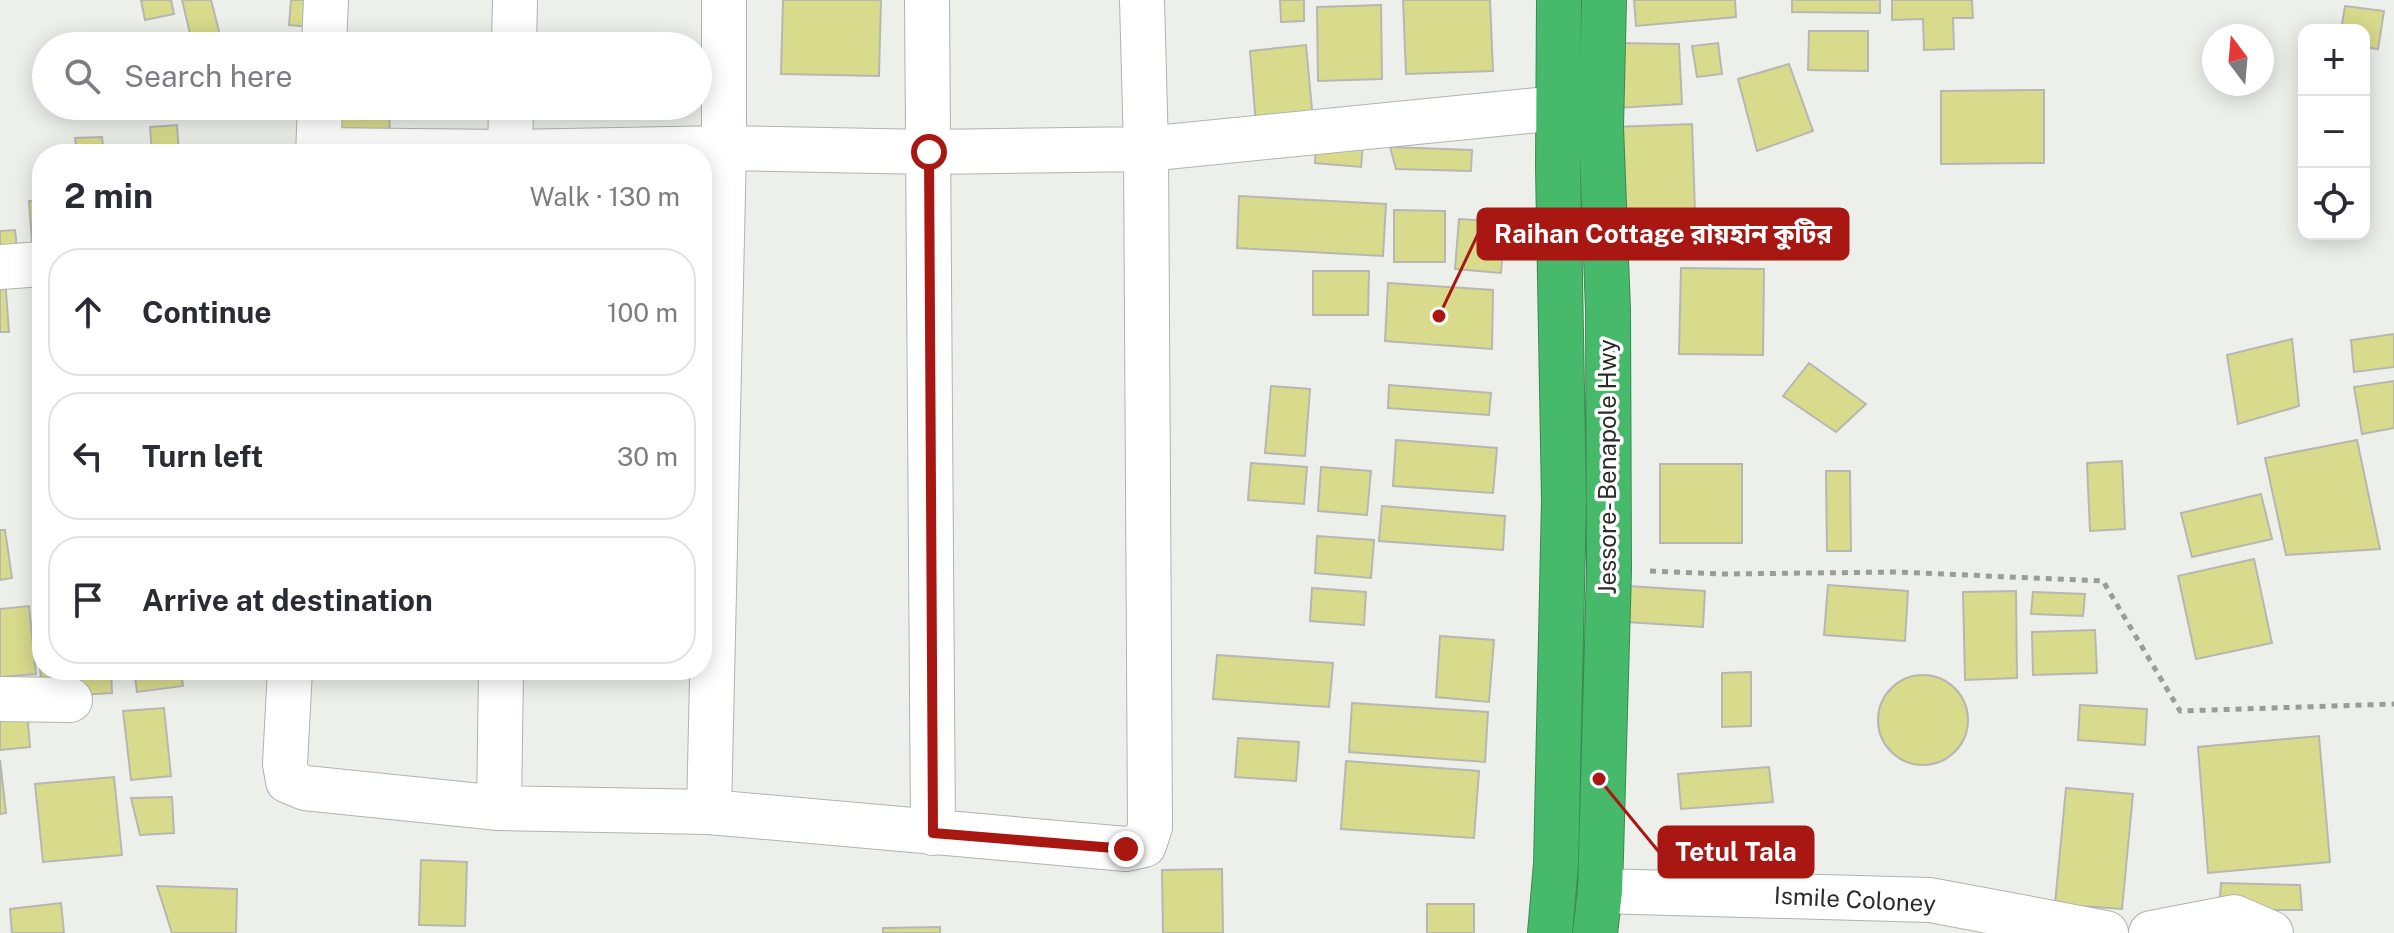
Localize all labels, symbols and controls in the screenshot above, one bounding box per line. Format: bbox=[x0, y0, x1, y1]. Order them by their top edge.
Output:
north arrow bbox=[2202, 24, 2274, 96]
map controls bbox=[2298, 24, 2370, 240]
button: + bbox=[2298, 24, 2370, 96]
search box bbox=[32, 32, 712, 120]
icon: search bbox=[60, 54, 104, 98]
text: Search here bbox=[124, 58, 292, 94]
button: − bbox=[2298, 96, 2370, 168]
route start bbox=[911, 134, 947, 170]
button: locate bbox=[2298, 168, 2370, 240]
text: 2 min bbox=[64, 176, 153, 216]
text: Walk · 130 m bbox=[530, 181, 680, 212]
callout: Raihan Cottage রায়হান কুটির bbox=[1478, 209, 1848, 259]
text: Raihan Cottage রায়হান কুটির bbox=[1494, 218, 1832, 251]
icon: ahead bbox=[66, 290, 110, 334]
text: Continue bbox=[142, 294, 272, 330]
text: 100 m bbox=[607, 297, 678, 328]
street label: Jessore- Benapole Hwy bbox=[1593, 339, 1621, 595]
icon: left bbox=[66, 434, 110, 478]
text: Turn left bbox=[142, 438, 263, 474]
text: 30 m bbox=[617, 441, 678, 472]
icon: arrive bbox=[66, 578, 110, 622]
text: Arrive at destination bbox=[142, 582, 433, 618]
callout: Tetul Tala bbox=[1659, 827, 1813, 877]
route end bbox=[1108, 831, 1144, 867]
text: Tetul Tala bbox=[1675, 836, 1797, 867]
street label: Ismile Coloney bbox=[1773, 881, 1937, 917]

